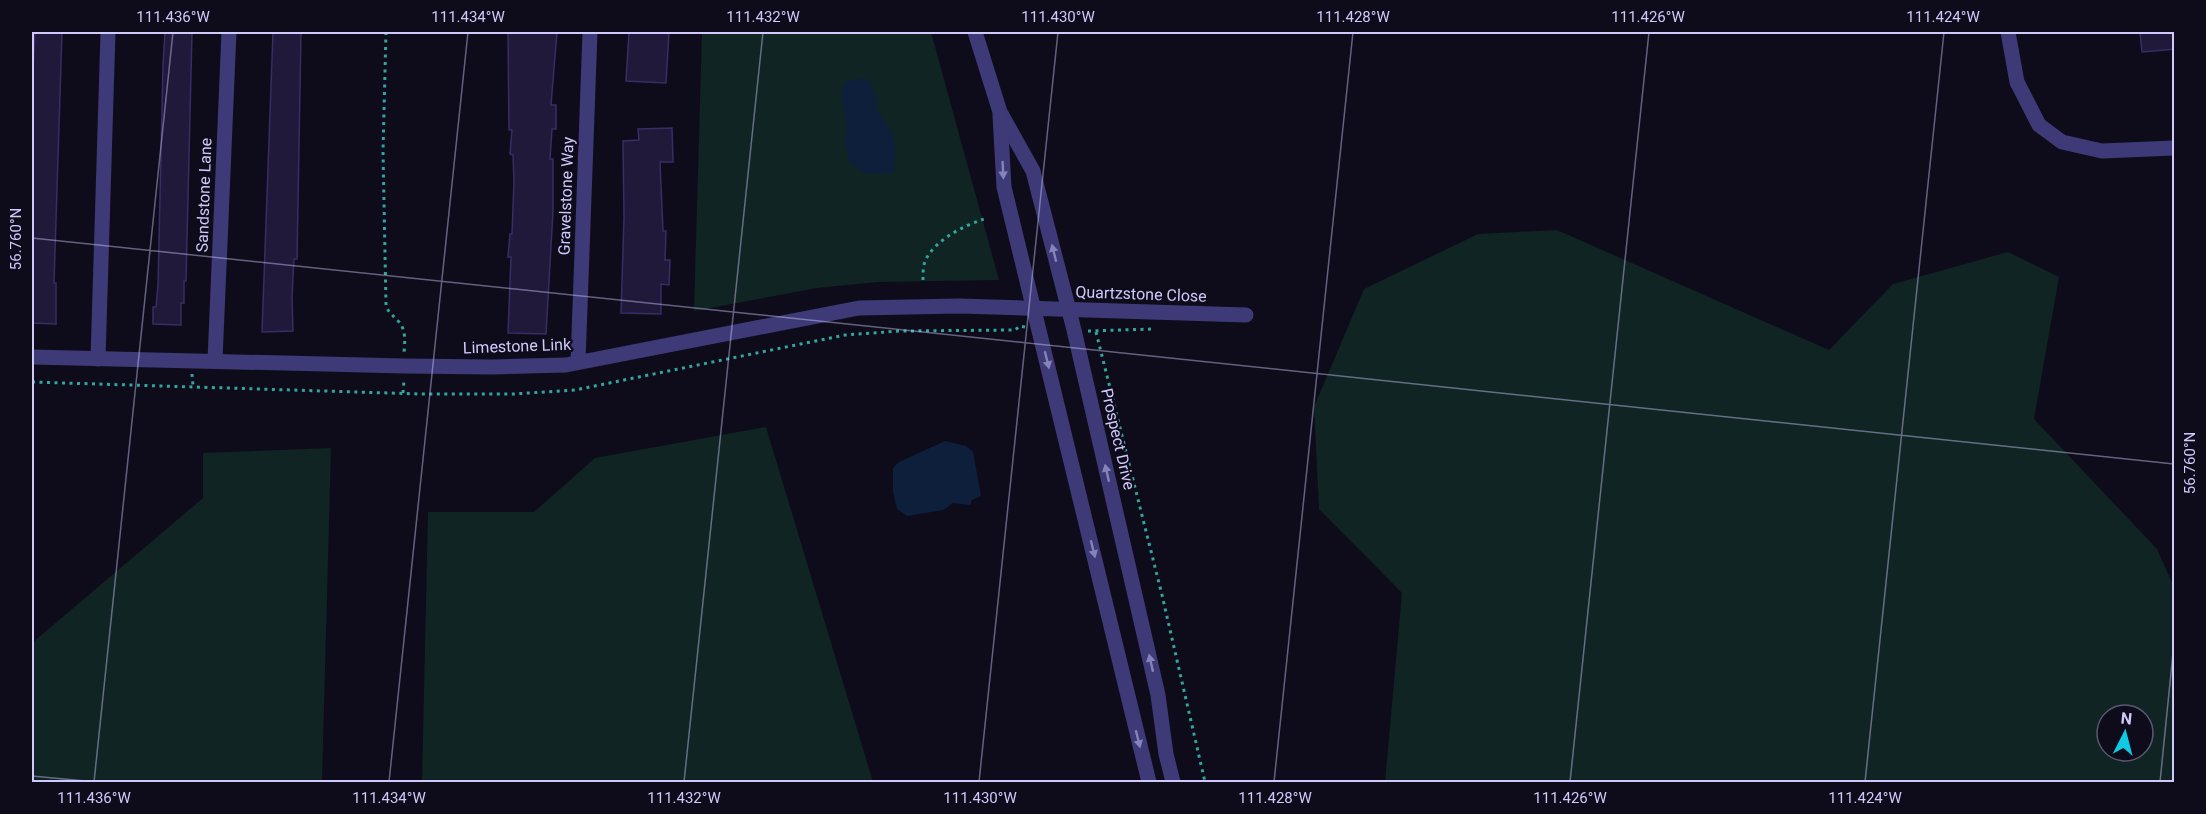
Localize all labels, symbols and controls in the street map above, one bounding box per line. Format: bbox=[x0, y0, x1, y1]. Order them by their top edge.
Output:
text: 111.436°W bbox=[136, 8, 210, 26]
text: 111.434°W bbox=[431, 8, 505, 26]
text: 111.432°W bbox=[726, 8, 800, 26]
text: 111.430°W bbox=[1021, 8, 1095, 26]
text: 111.428°W bbox=[1316, 8, 1390, 26]
text: 111.426°W bbox=[1611, 8, 1685, 26]
text: 111.424°W bbox=[1906, 8, 1980, 26]
street label: Gravelstone Way bbox=[554, 136, 578, 256]
street label: Sandstone Lane bbox=[193, 137, 215, 253]
one-way arrow bbox=[999, 160, 1008, 179]
text: 56.760°N bbox=[7, 208, 25, 270]
one-way arrow bbox=[1049, 244, 1059, 262]
street label: Quartzstone Close bbox=[1075, 282, 1207, 306]
street label: Limestone Link bbox=[463, 335, 572, 357]
one-way arrow bbox=[1042, 350, 1052, 369]
street label: Prospect Drive bbox=[1097, 386, 1139, 492]
text: 56.760°N bbox=[2181, 432, 2199, 494]
one-way arrow bbox=[1102, 464, 1112, 483]
one-way arrow bbox=[1088, 540, 1098, 558]
one-way arrow bbox=[1146, 654, 1155, 673]
north arrow bbox=[2095, 703, 2155, 763]
text: N bbox=[2120, 709, 2133, 729]
one-way arrow bbox=[1134, 730, 1144, 748]
text: 111.436°W bbox=[57, 789, 131, 807]
text: 111.434°W bbox=[352, 789, 426, 807]
text: 111.432°W bbox=[647, 789, 721, 807]
text: 111.430°W bbox=[943, 789, 1017, 807]
text: 111.428°W bbox=[1238, 789, 1312, 807]
text: 111.426°W bbox=[1533, 789, 1607, 807]
text: 111.424°W bbox=[1828, 789, 1902, 807]

